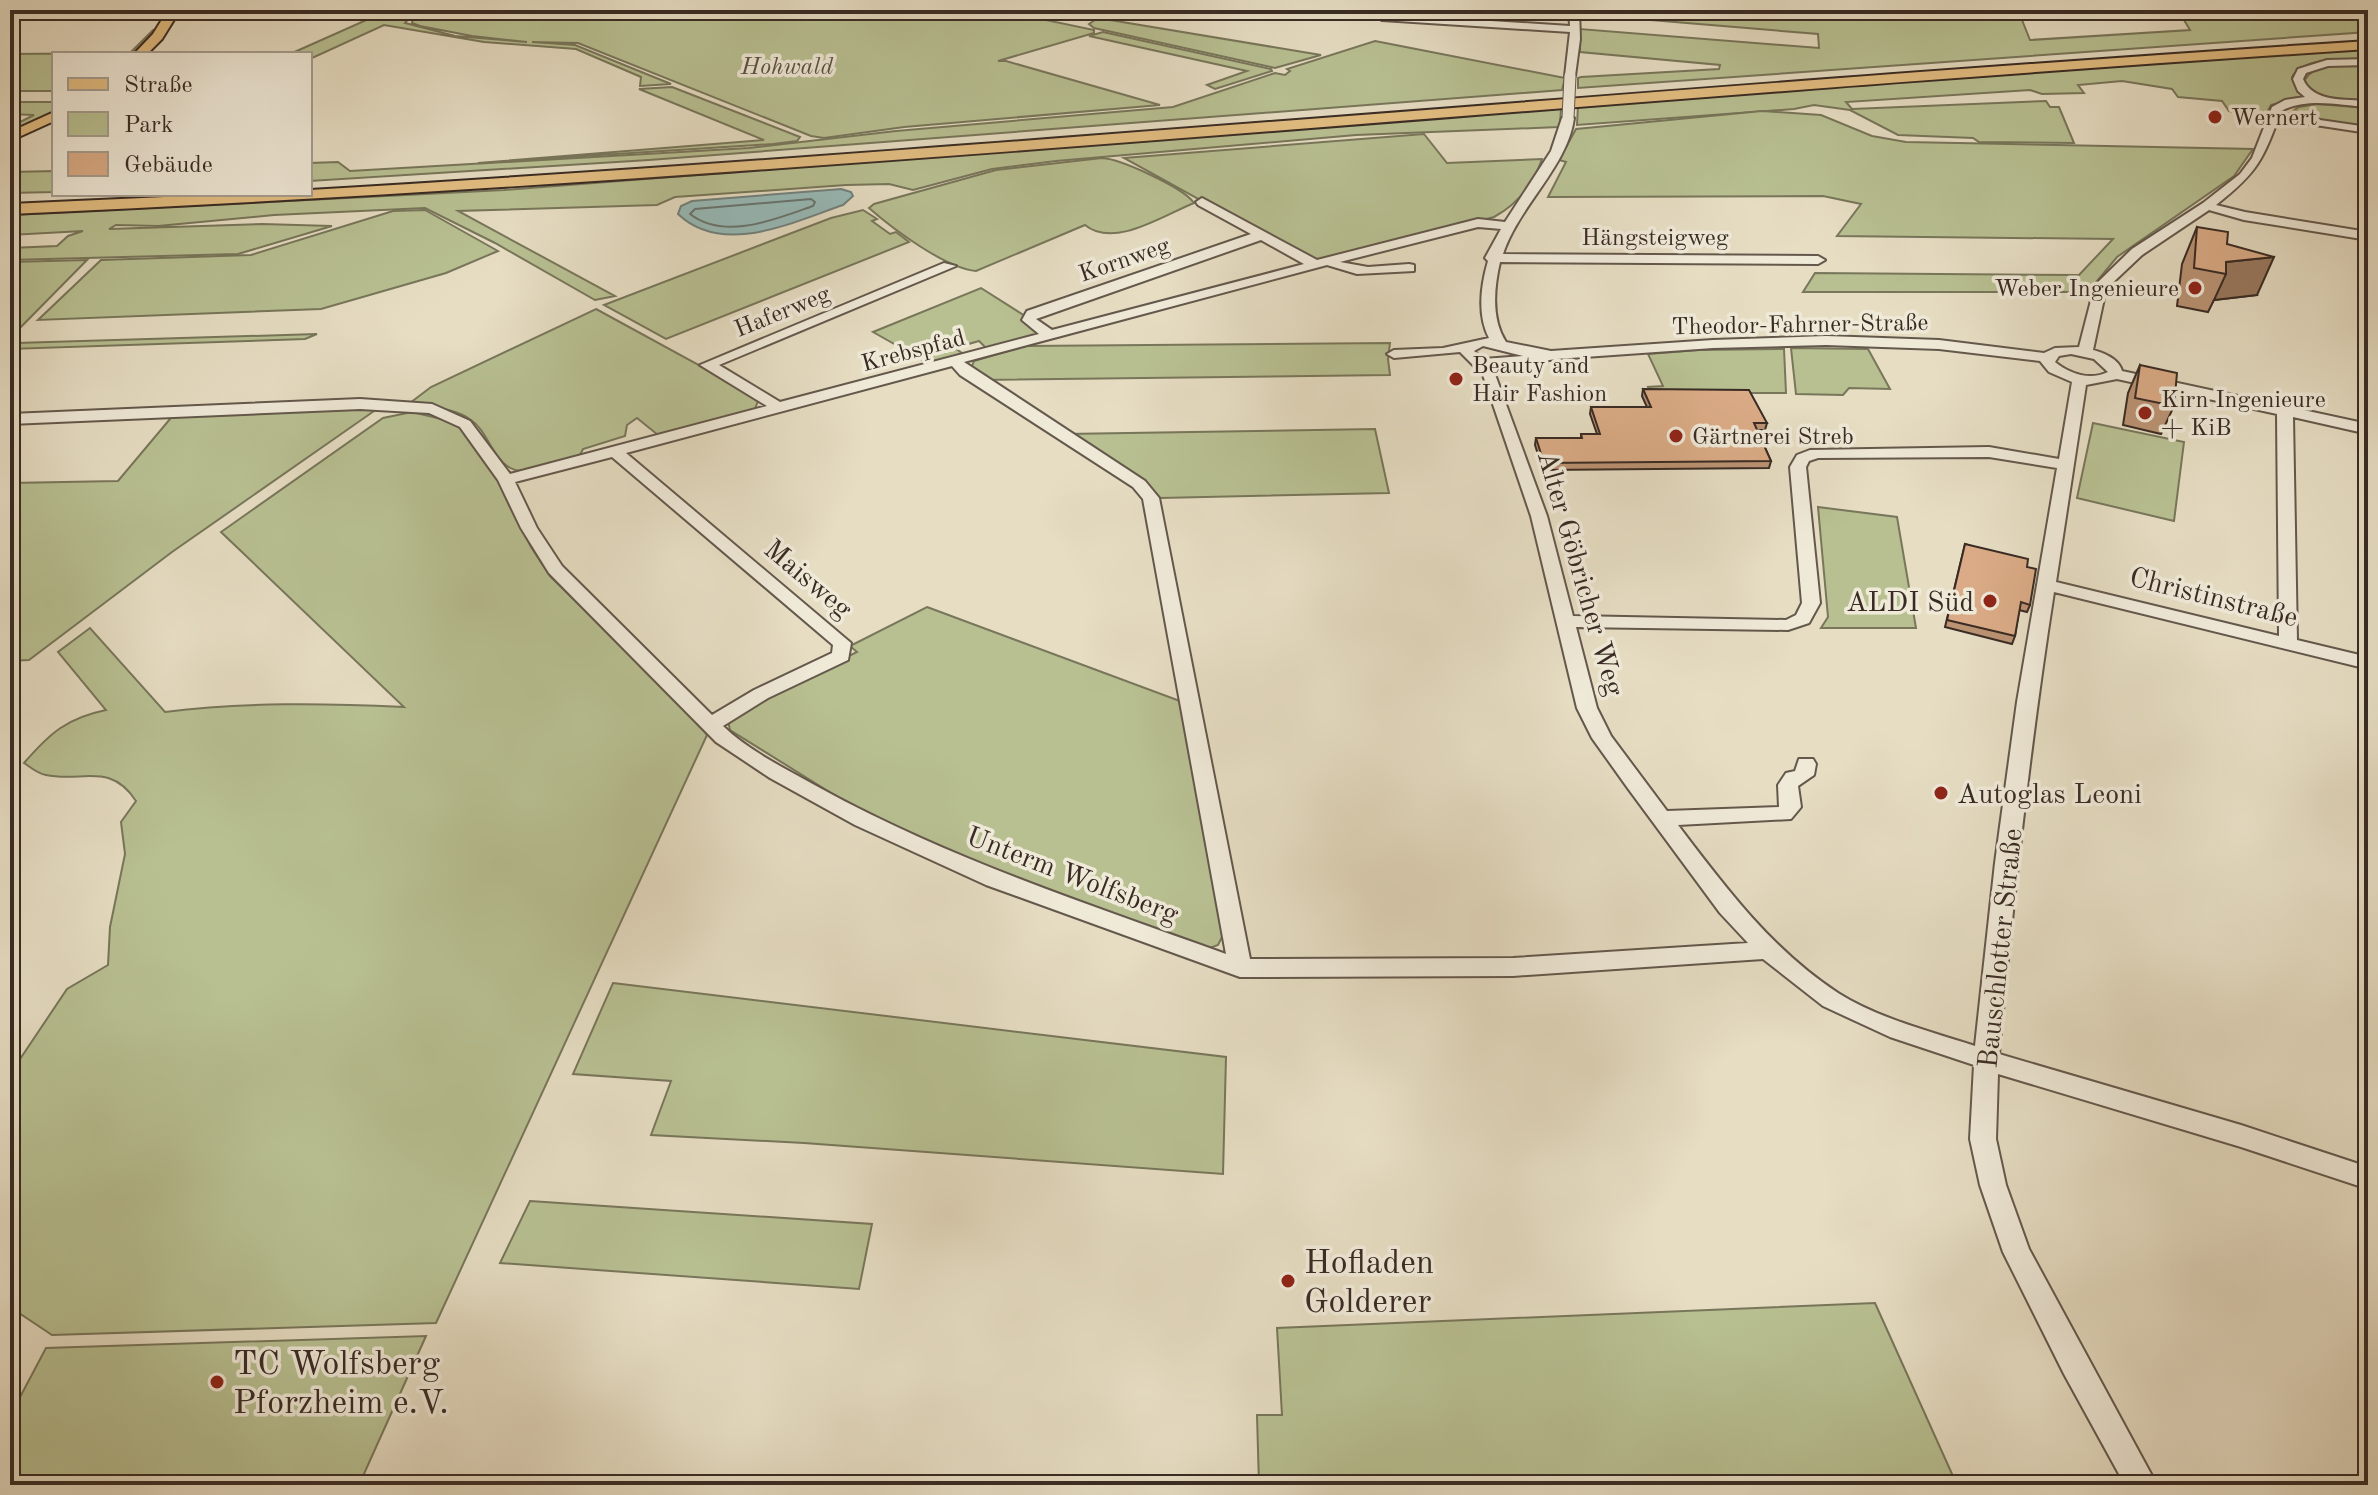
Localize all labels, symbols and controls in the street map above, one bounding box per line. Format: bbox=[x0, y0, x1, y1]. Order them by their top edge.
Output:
legend bbox=[52, 52, 312, 196]
park label: Hohwald bbox=[740, 56, 833, 80]
text: Straße bbox=[124, 74, 193, 98]
place label: Wernert bbox=[2231, 107, 2317, 131]
marker: Wernert bbox=[2206, 108, 2224, 126]
text: Park bbox=[124, 114, 173, 138]
text: Gebäude bbox=[124, 154, 213, 178]
street label: Hängsteigweg bbox=[1581, 227, 1729, 251]
street label: Kornweg bbox=[1076, 234, 1173, 288]
place label: Weber Ingenieure bbox=[1994, 278, 2179, 302]
marker: Weber Ingenieure bbox=[2186, 279, 2204, 297]
street label: Haferweg bbox=[731, 283, 834, 343]
street label: Theodor-Fahrner-Straße bbox=[1671, 312, 1929, 340]
street label: Krebspfad bbox=[859, 327, 968, 377]
place label: Beauty and Hair Fashion bbox=[1472, 355, 1607, 407]
marker: Beauty and Hair Fashion bbox=[1447, 370, 1465, 388]
place label: Kirn Ingenieure + KiB bbox=[2161, 389, 2326, 441]
marker: Kirn Ingenieure + KiB bbox=[2136, 404, 2154, 422]
place label: Gärtnerei Streb bbox=[1692, 426, 1854, 450]
marker: Gärtnerei Streb bbox=[1667, 427, 1685, 445]
street label: Alter Göbricher Weg bbox=[1531, 448, 1627, 699]
street label: Maisweg bbox=[758, 536, 856, 625]
street label: Christinstraße bbox=[2126, 564, 2300, 633]
place label: ALDI Süd bbox=[1846, 590, 1974, 618]
marker: ALDI Süd bbox=[1981, 592, 1999, 610]
place label: Autoglas Leoni bbox=[1957, 782, 2142, 810]
marker: Autoglas Leoni bbox=[1932, 784, 1950, 802]
street label: Unterm Wolfsberg bbox=[962, 823, 1182, 930]
street label: Bauschlotter Straße bbox=[1975, 827, 2029, 1070]
place label: Hofladen Golderer bbox=[1304, 1247, 1434, 1320]
marker: Hofladen Golderer bbox=[1279, 1272, 1297, 1290]
place label: TC Wolfsberg Pforzheim e.V. bbox=[233, 1348, 449, 1421]
marker: TC Wolfsberg Pforzheim e.V. bbox=[208, 1373, 226, 1391]

